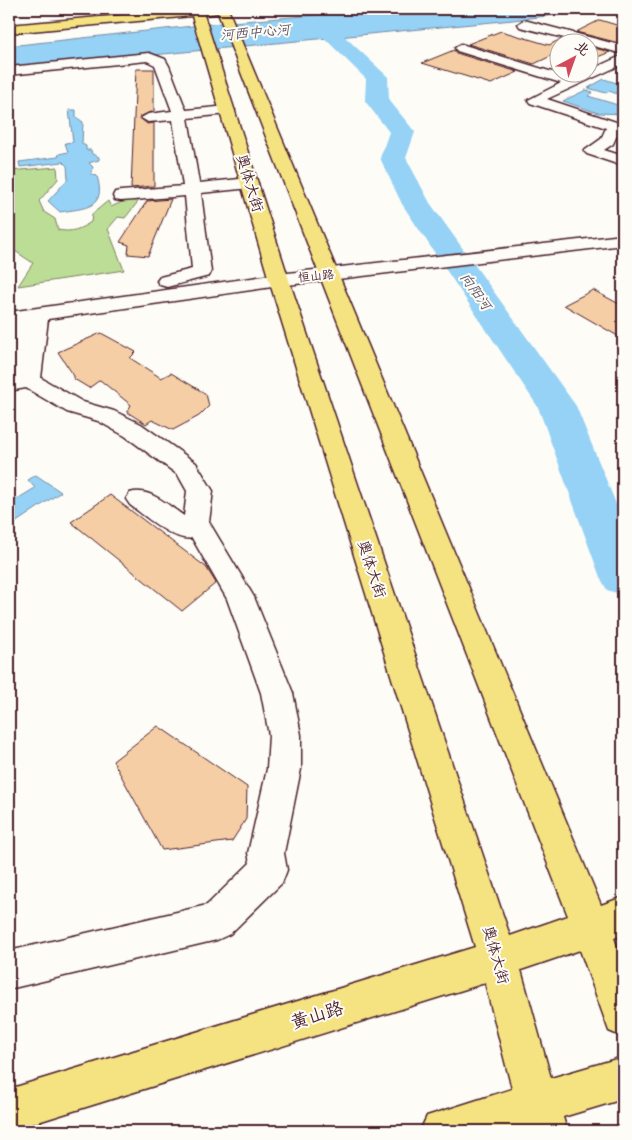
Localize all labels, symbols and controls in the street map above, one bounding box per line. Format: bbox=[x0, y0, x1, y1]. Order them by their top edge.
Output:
water label: 河西中心河 bbox=[219, 17, 293, 48]
north arrow bbox=[550, 32, 600, 82]
text: 北 bbox=[569, 35, 596, 63]
street label: 奥体大街 bbox=[229, 151, 271, 215]
street label: 恒山路 bbox=[297, 263, 335, 289]
water label: 向阳河 bbox=[453, 267, 499, 317]
street label: 奥体大街 bbox=[350, 536, 394, 602]
street label: 奥体大街 bbox=[475, 923, 517, 987]
street label: 黄山路 bbox=[287, 992, 347, 1038]

